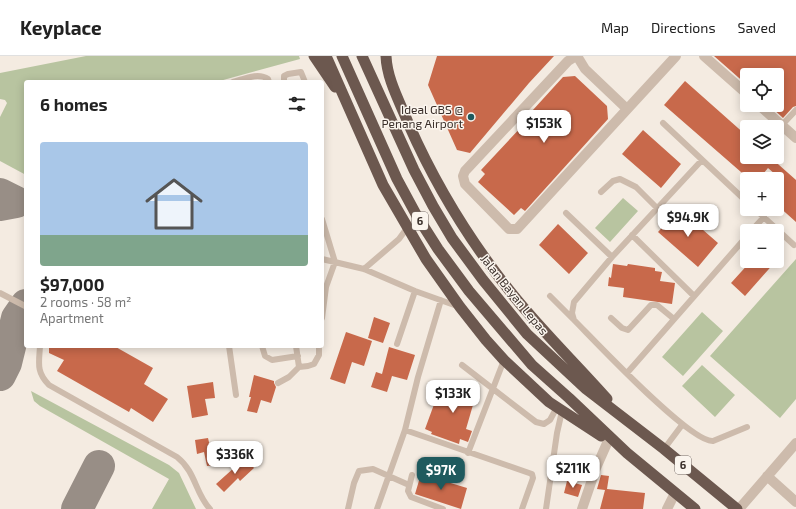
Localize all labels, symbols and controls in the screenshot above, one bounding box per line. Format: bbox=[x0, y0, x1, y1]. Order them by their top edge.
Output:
text: Keyplace bbox=[20, 16, 102, 39]
text: Map bbox=[601, 19, 629, 36]
text: Directions bbox=[651, 19, 716, 36]
text: Saved bbox=[738, 19, 776, 36]
map controls bbox=[740, 68, 784, 268]
button: locate bbox=[740, 68, 784, 112]
icon: filters bbox=[286, 93, 308, 115]
text: 6 homes bbox=[40, 94, 108, 114]
place label: Ideal GBS @ Penang Airport bbox=[382, 102, 463, 130]
pin: $153K bbox=[516, 110, 572, 144]
marker: Ideal GBS @ Penang Airport bbox=[466, 112, 476, 122]
text: $153K bbox=[526, 115, 562, 131]
button: layers bbox=[740, 120, 784, 164]
icon: home bbox=[138, 168, 210, 240]
button: + bbox=[740, 172, 784, 216]
pin: $94.9K bbox=[655, 204, 721, 238]
text: $94.9K bbox=[667, 209, 709, 225]
road number: 6 bbox=[412, 212, 428, 230]
button: − bbox=[740, 224, 784, 268]
street label: Jalan Bayan Lepas bbox=[478, 251, 551, 337]
text: $97,000 bbox=[40, 274, 104, 294]
text: 2 rooms · 58 m² bbox=[40, 294, 131, 310]
text: Apartment bbox=[40, 310, 104, 326]
pin: $133K bbox=[425, 380, 481, 414]
text: $133K bbox=[435, 385, 471, 401]
pin: $336K bbox=[207, 441, 263, 475]
text: $336K bbox=[216, 446, 254, 462]
pin: $211K bbox=[545, 455, 601, 489]
road number: 6 bbox=[675, 456, 691, 474]
pin: $97K bbox=[417, 457, 465, 491]
text: $211K bbox=[556, 460, 590, 476]
text: $97K bbox=[426, 462, 456, 478]

